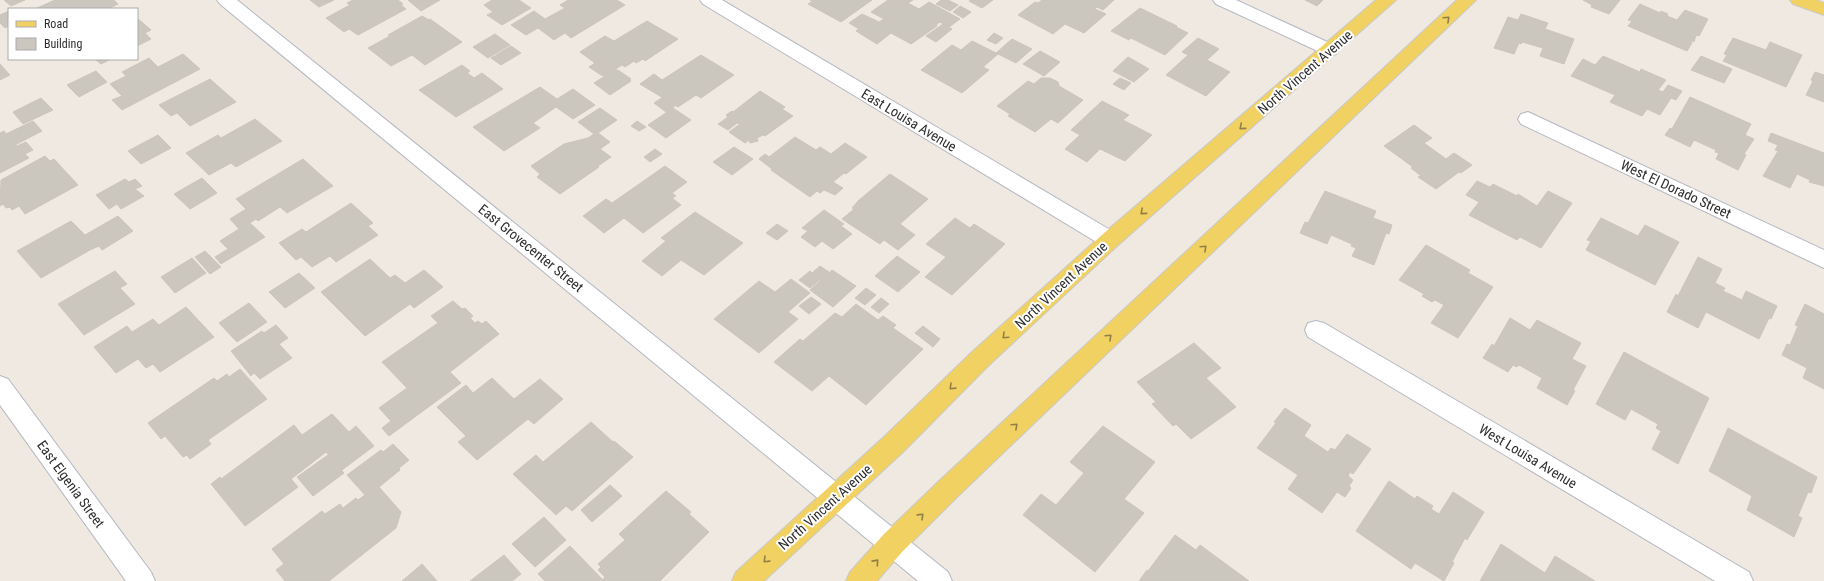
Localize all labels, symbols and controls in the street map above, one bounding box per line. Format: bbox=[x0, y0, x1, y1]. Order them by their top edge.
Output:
legend bbox=[8, 8, 138, 60]
one-way arrow bbox=[1442, 16, 1450, 23]
text: Road bbox=[44, 17, 68, 31]
street label: North Vincent Avenue bbox=[1255, 26, 1356, 117]
text: Building bbox=[44, 37, 82, 51]
street label: East Louisa Avenue bbox=[859, 85, 960, 155]
one-way arrow bbox=[1239, 122, 1246, 129]
street label: West El Dorado Street bbox=[1618, 156, 1734, 222]
street label: East Grovecenter Street bbox=[475, 201, 587, 295]
one-way arrow bbox=[1140, 207, 1148, 214]
street label: North Vincent Avenue bbox=[1012, 238, 1111, 332]
one-way arrow bbox=[1199, 245, 1207, 252]
one-way arrow bbox=[1002, 332, 1010, 339]
one-way arrow bbox=[1104, 334, 1112, 341]
one-way arrow bbox=[949, 382, 957, 389]
street label: West Louisa Avenue bbox=[1476, 421, 1580, 492]
one-way arrow bbox=[1010, 423, 1018, 431]
street label: East Elgenia Street bbox=[34, 437, 108, 531]
street label: North Vincent Avenue bbox=[775, 461, 875, 553]
one-way arrow bbox=[916, 513, 924, 521]
one-way arrow bbox=[763, 555, 771, 563]
one-way arrow bbox=[871, 559, 878, 567]

